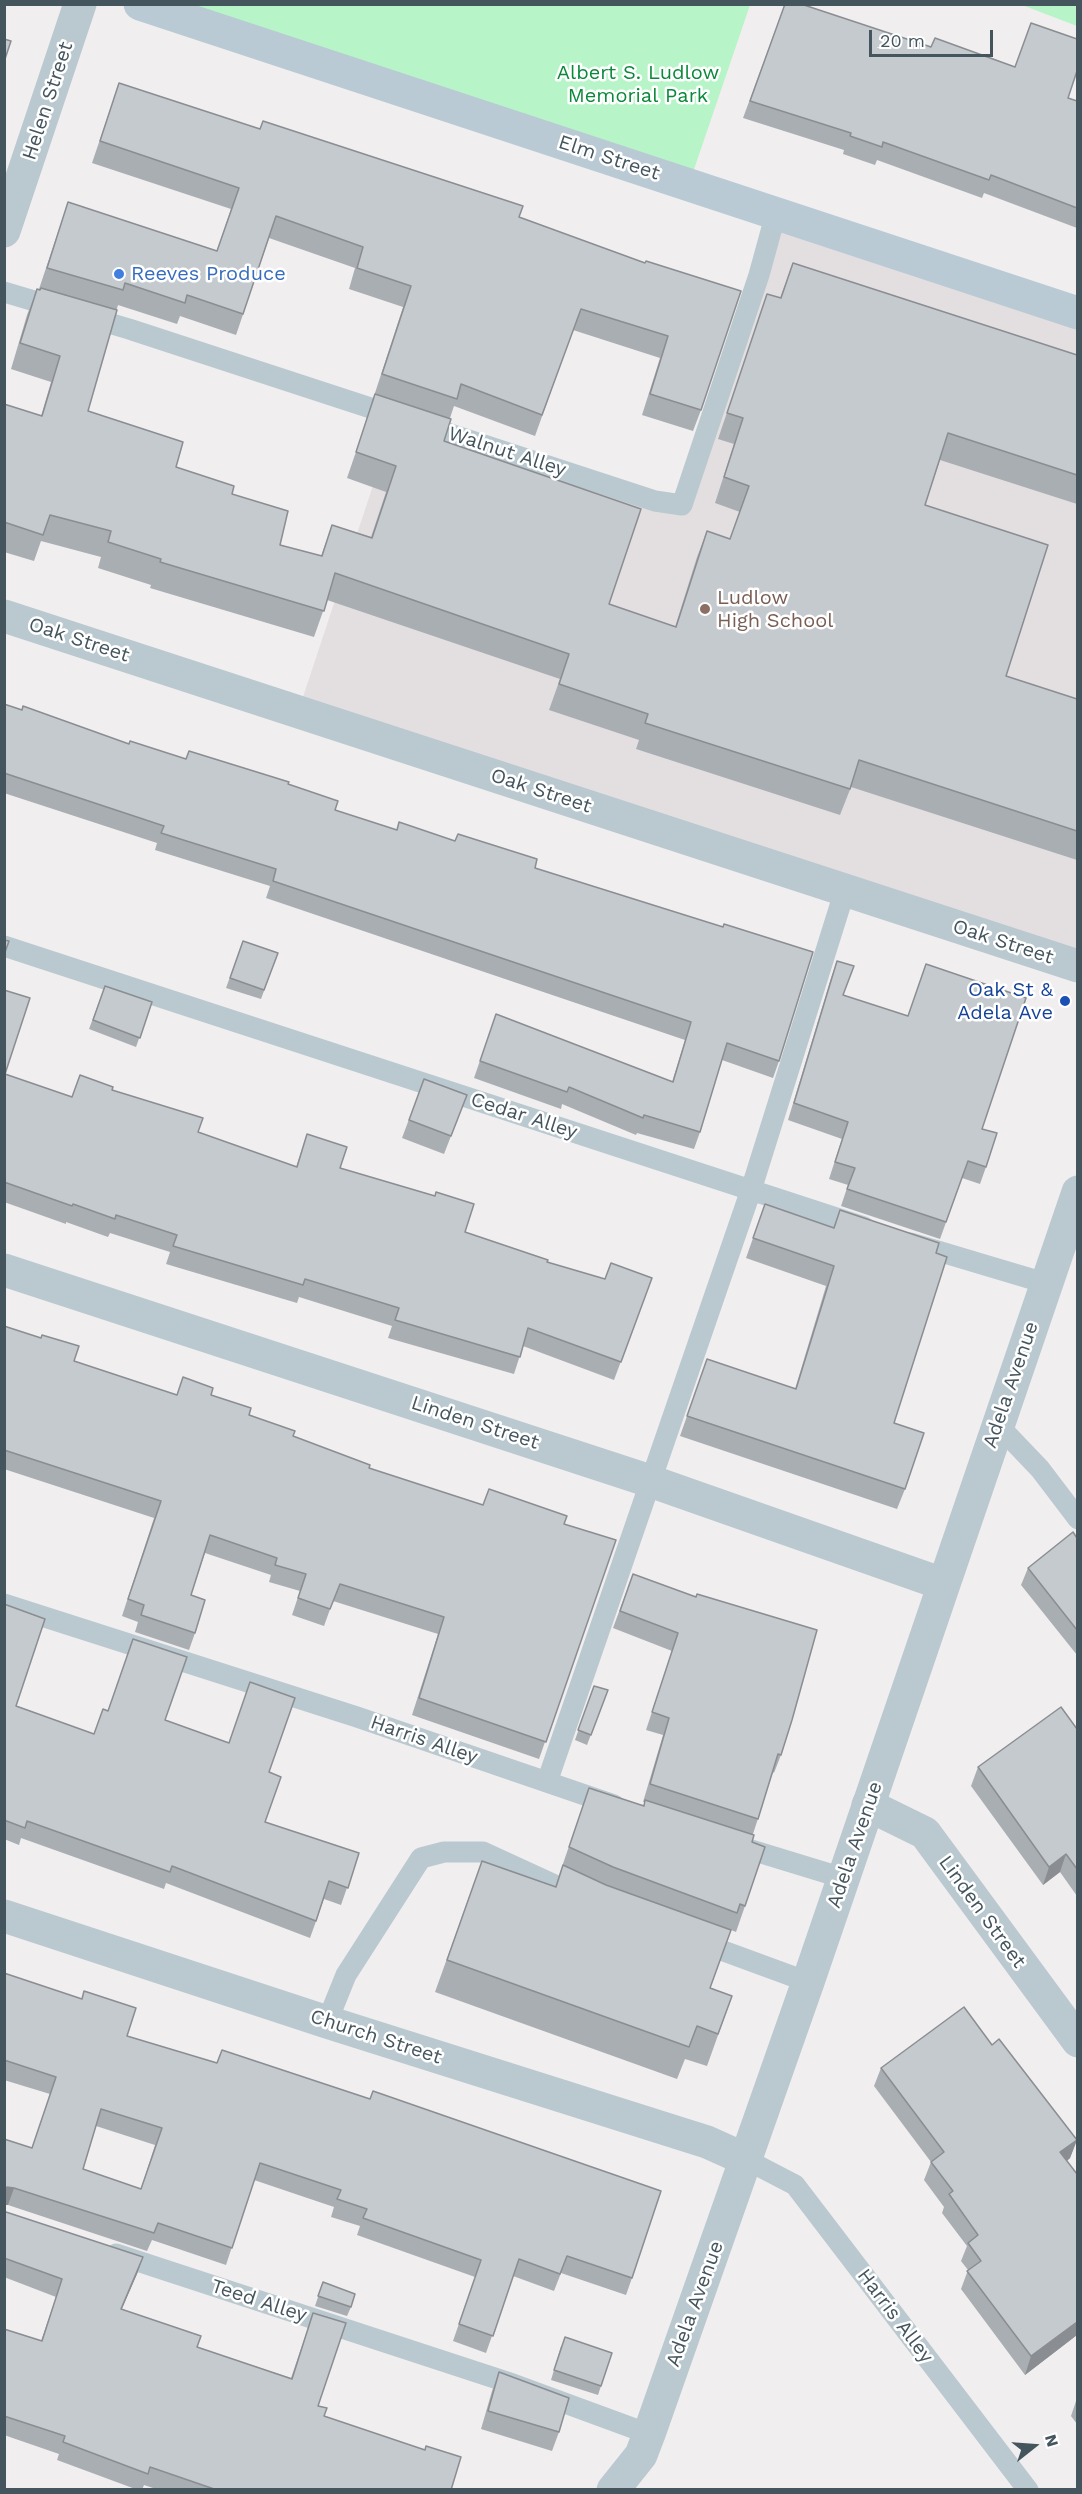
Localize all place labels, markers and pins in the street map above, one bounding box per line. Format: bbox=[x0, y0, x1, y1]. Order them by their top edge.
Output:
place label: Reeves Produce bbox=[131, 262, 286, 286]
marker: Reeves Produce bbox=[112, 267, 126, 281]
place label: Ludlow High School bbox=[717, 586, 833, 633]
marker: Ludlow High School bbox=[698, 602, 712, 616]
place label: Oak St & Adela Ave bbox=[957, 978, 1053, 1025]
marker: Oak St & Adela Ave bbox=[1058, 994, 1072, 1008]

